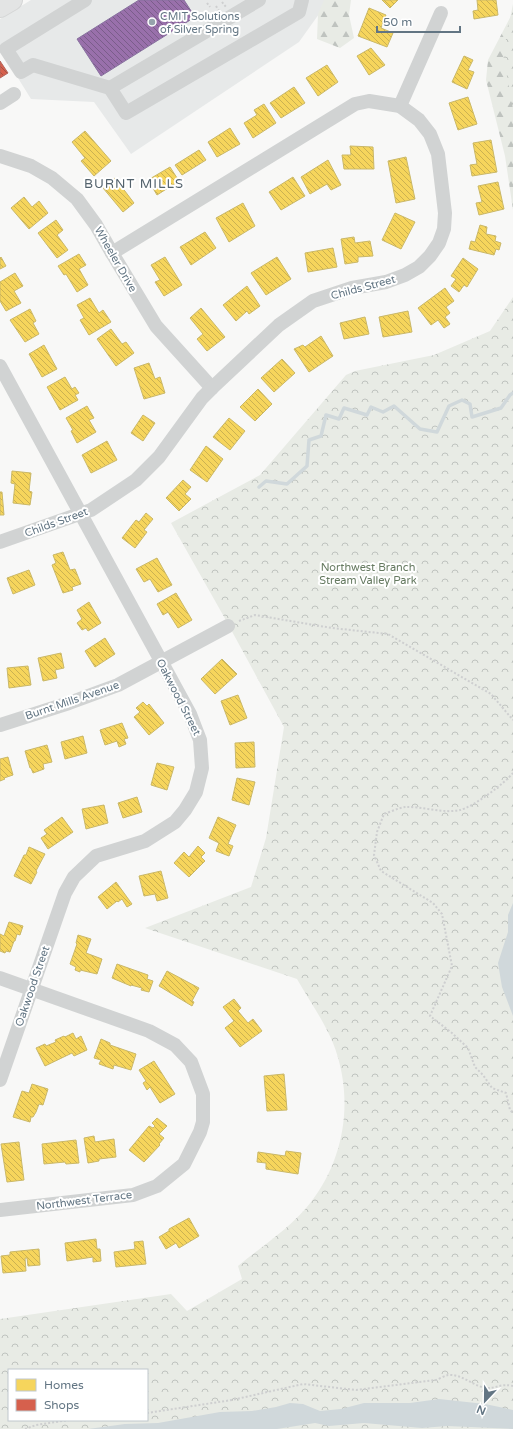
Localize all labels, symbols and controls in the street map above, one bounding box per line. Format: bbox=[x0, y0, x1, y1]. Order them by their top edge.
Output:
scale bar bbox=[377, 8, 460, 34]
place label: CMIT Solutions of Silver Spring bbox=[160, 10, 239, 36]
text: 50 m bbox=[383, 15, 412, 29]
marker: CMIT Solutions of Silver Spring bbox=[147, 17, 157, 27]
district label: BURNT MILLS bbox=[84, 176, 184, 192]
street label: Wheeler Drive bbox=[92, 224, 140, 294]
street label: Childs Street bbox=[329, 273, 397, 302]
street label: Childs Street bbox=[23, 505, 90, 540]
park label: Northwest Branch Stream Valley Park bbox=[319, 561, 417, 587]
street label: Oakwood Street bbox=[154, 657, 203, 738]
street label: Burnt Mills Avenue bbox=[24, 678, 121, 723]
street label: Oakwood Street bbox=[13, 944, 52, 1028]
street label: Northwest Terrace bbox=[35, 1188, 133, 1213]
legend bbox=[8, 1369, 148, 1421]
text: Homes bbox=[44, 1378, 84, 1392]
north arrow bbox=[465, 1381, 505, 1421]
text: Shops bbox=[44, 1398, 79, 1412]
text: N bbox=[475, 1402, 488, 1417]

